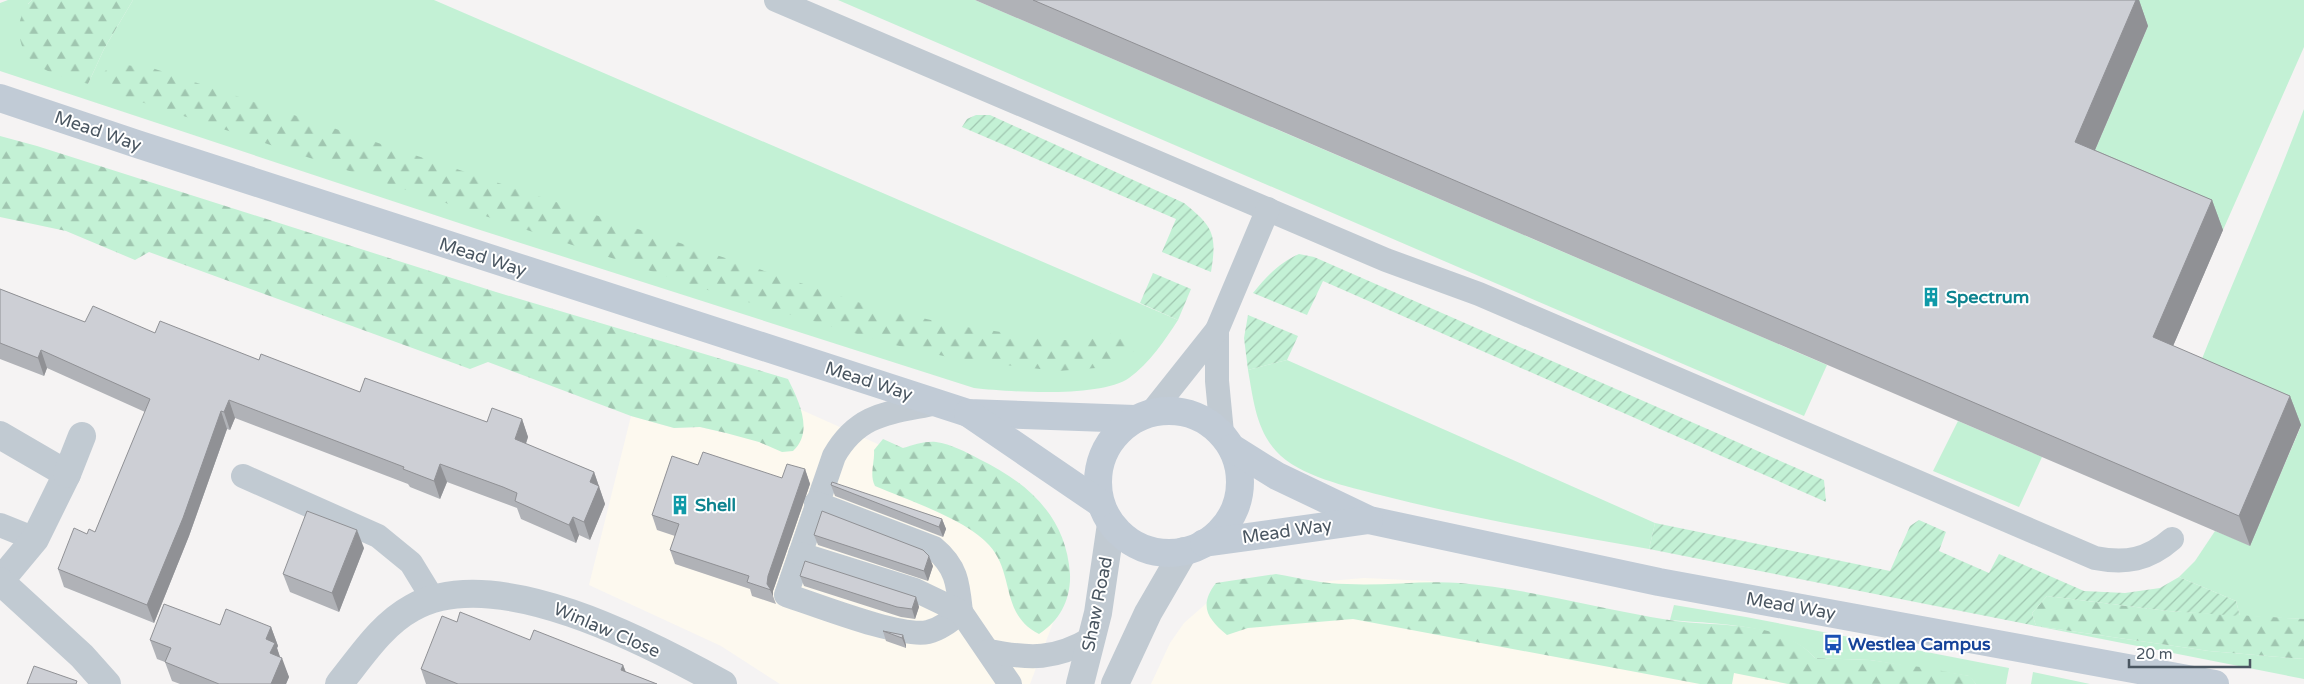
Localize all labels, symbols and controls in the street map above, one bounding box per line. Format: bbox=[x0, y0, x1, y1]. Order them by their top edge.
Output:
street label: Mead Way bbox=[52, 106, 145, 156]
street label: Mead Way bbox=[437, 233, 530, 282]
building icon: Spectrum bbox=[1920, 286, 1942, 308]
place label: Spectrum bbox=[1946, 286, 2029, 308]
street label: Mead Way bbox=[823, 357, 916, 406]
building icon: Shell bbox=[669, 494, 691, 516]
place label: Shell bbox=[695, 494, 736, 516]
street label: Mead Way bbox=[1241, 514, 1334, 548]
street label: Shaw Road bbox=[1077, 555, 1117, 653]
street label: Mead Way bbox=[1744, 587, 1838, 625]
street label: Winlaw Close bbox=[550, 598, 664, 662]
bus stop icon: Westlea Campus bbox=[1822, 633, 1844, 655]
place label: Westlea Campus bbox=[1848, 633, 1991, 655]
scale bar bbox=[2129, 636, 2250, 668]
text: 20 m bbox=[2136, 645, 2173, 663]

